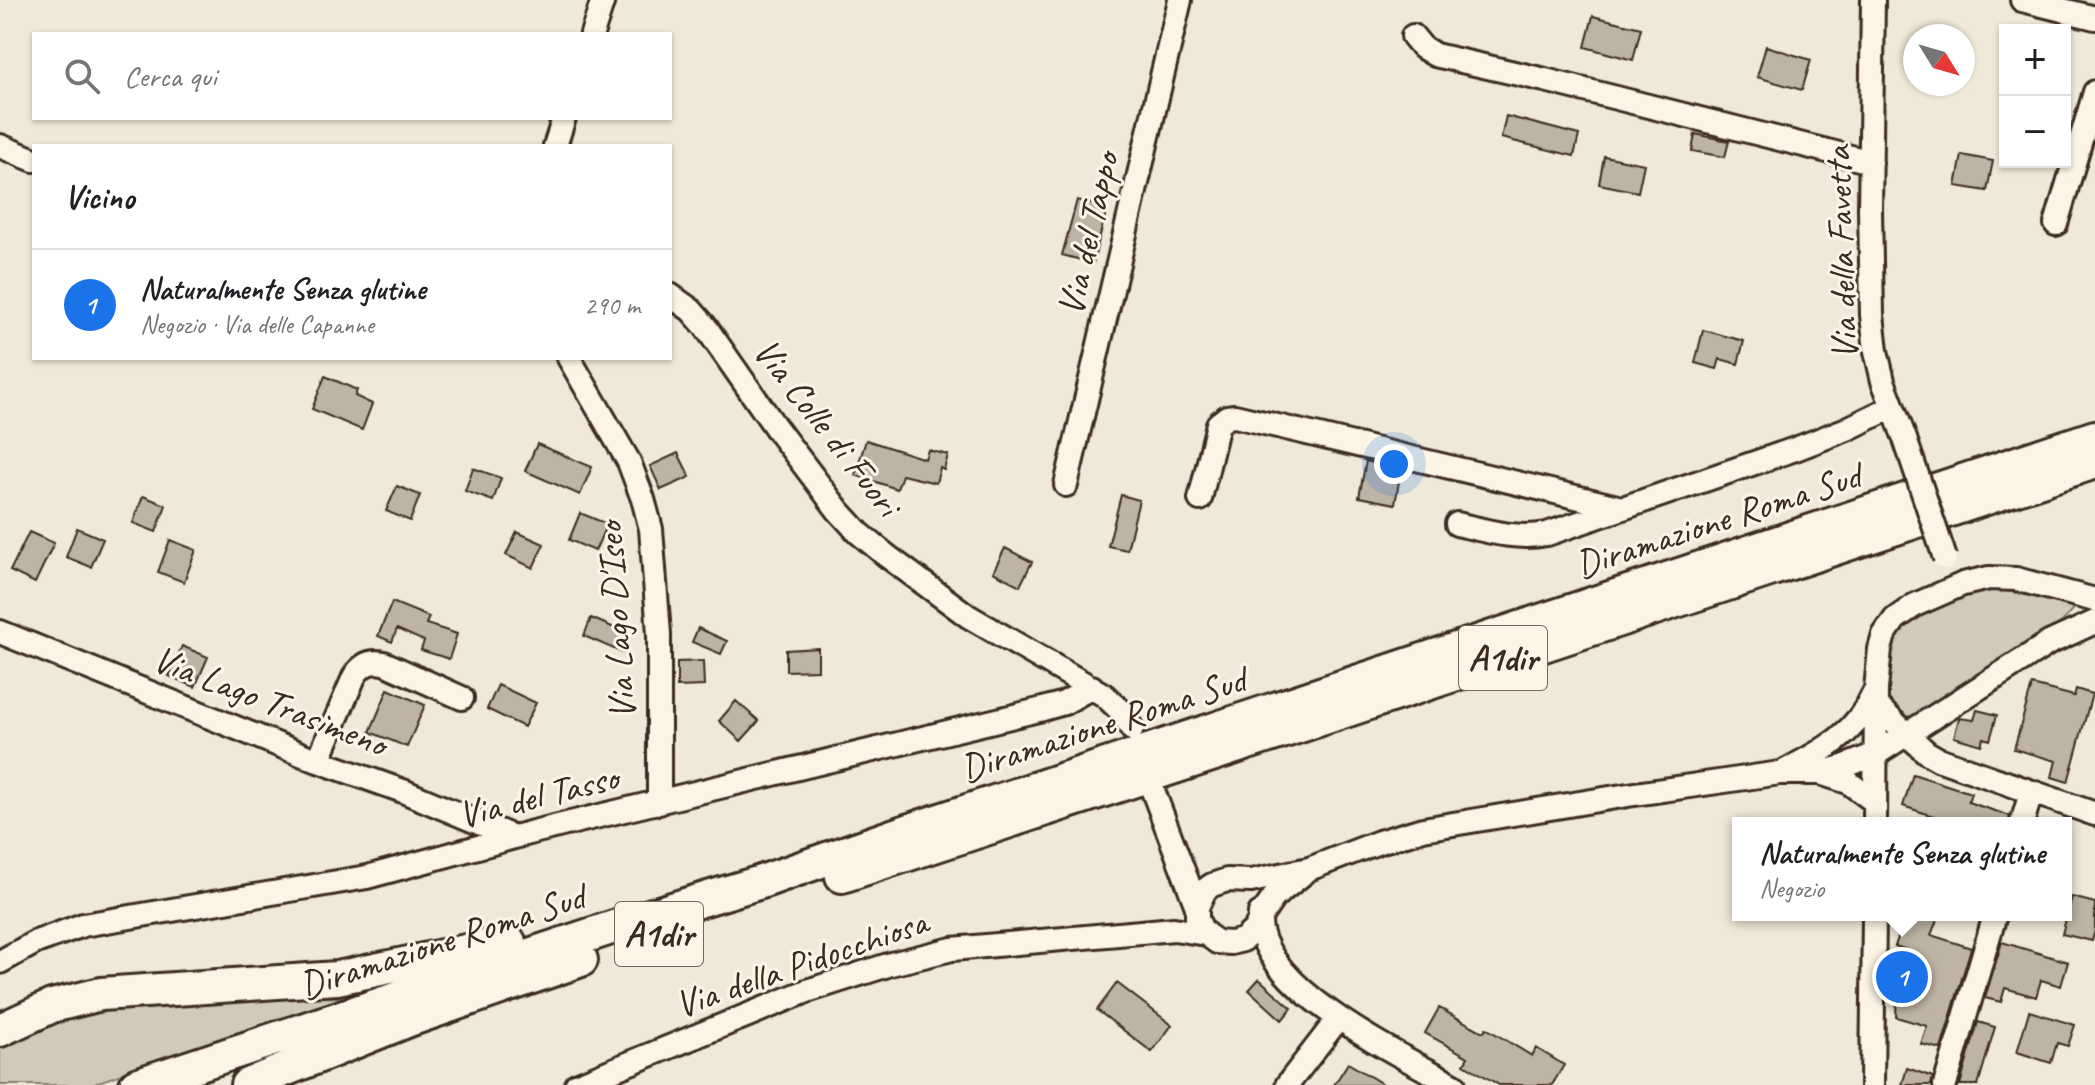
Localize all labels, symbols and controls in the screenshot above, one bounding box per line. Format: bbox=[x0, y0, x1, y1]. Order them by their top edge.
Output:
north arrow bbox=[1903, 24, 1975, 96]
map controls bbox=[1999, 24, 2071, 168]
button: + bbox=[1999, 24, 2071, 96]
search box bbox=[32, 32, 672, 120]
icon: search bbox=[60, 54, 104, 98]
text: Cerca qui bbox=[124, 57, 217, 95]
button: − bbox=[1999, 96, 2071, 168]
street label: Via della Favetta bbox=[1814, 143, 1868, 361]
street label: Via del Tappo bbox=[1046, 144, 1130, 320]
text: Vicino bbox=[64, 175, 134, 218]
text: Naturalmente Senza glutine bbox=[140, 270, 425, 308]
text: 1 bbox=[84, 289, 96, 322]
text: 290 m bbox=[584, 289, 640, 322]
text: Negozio · Via delle Capanne bbox=[140, 308, 374, 341]
street label: Via Colle di Fuori bbox=[743, 329, 913, 528]
your location bbox=[1374, 444, 1414, 484]
street label: Diramazione Roma Sud bbox=[1569, 450, 1871, 588]
street label: Via Lago D'Iseo bbox=[585, 517, 646, 721]
road number: A1dir bbox=[1459, 626, 1547, 690]
street label: Via Lago Trasimeno bbox=[147, 635, 397, 768]
street label: Diramazione Roma Sud bbox=[954, 654, 1256, 792]
street label: Via del Tasso bbox=[453, 753, 626, 839]
popup bbox=[1732, 817, 2072, 921]
text: Naturalmente Senza glutine bbox=[1759, 834, 2045, 872]
street label: Diramazione Roma Sud bbox=[293, 871, 595, 1009]
text: Negozio bbox=[1759, 872, 1824, 905]
street label: Via della Pidocchiosa bbox=[669, 897, 936, 1028]
road number: A1dir bbox=[615, 902, 703, 966]
pin: 1 bbox=[1876, 947, 1928, 1007]

